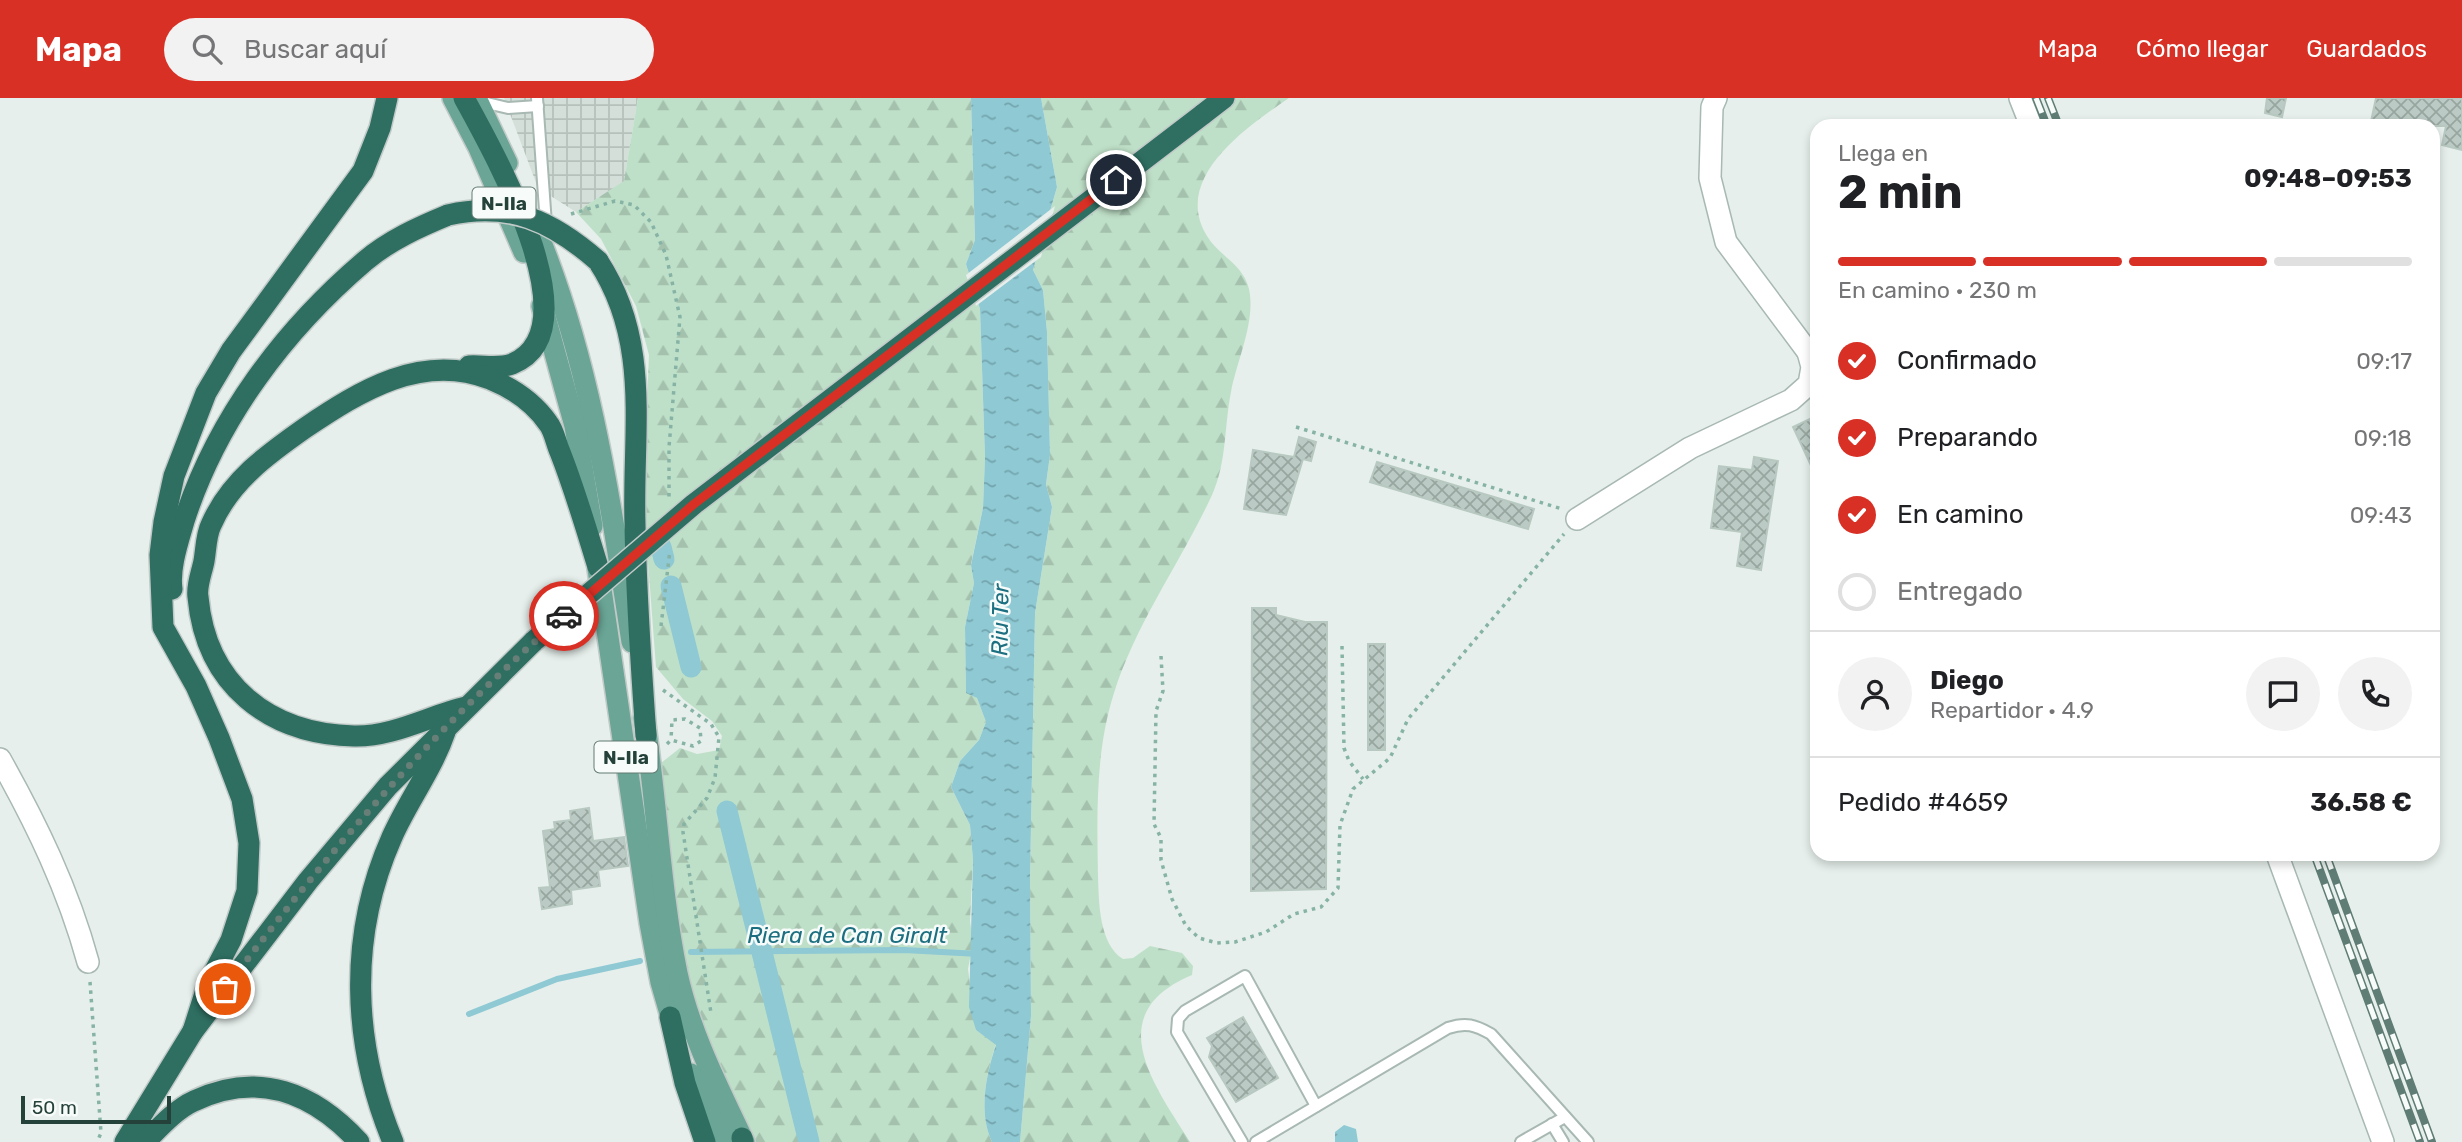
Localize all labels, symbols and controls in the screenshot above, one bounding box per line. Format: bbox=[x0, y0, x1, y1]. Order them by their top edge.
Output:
search box bbox=[164, 18, 654, 81]
text: Mapa bbox=[35, 30, 122, 69]
icon: search bbox=[188, 30, 226, 68]
text: Buscar aquí bbox=[244, 34, 387, 65]
text: Mapa bbox=[2038, 35, 2098, 63]
text: Cómo llegar bbox=[2136, 35, 2268, 63]
text: Guardados bbox=[2306, 35, 2427, 63]
text: Llega en bbox=[1838, 139, 1928, 167]
pin bbox=[1086, 150, 1146, 210]
icon: home bbox=[1097, 161, 1135, 199]
text: 09:48–09:53 bbox=[2244, 163, 2412, 194]
text: 2 min bbox=[1838, 165, 1963, 220]
road number: N-IIa bbox=[472, 188, 536, 218]
text: En camino · 230 m bbox=[1838, 276, 2037, 304]
icon: check bbox=[1838, 342, 1876, 380]
text: Confirmado bbox=[1897, 345, 2037, 376]
text: 09:17 bbox=[2356, 347, 2412, 375]
icon: check bbox=[1838, 419, 1876, 457]
text: Preparando bbox=[1897, 422, 2038, 453]
text: 09:18 bbox=[2353, 424, 2412, 452]
icon: check bbox=[1838, 496, 1876, 534]
text: En camino bbox=[1897, 499, 2024, 530]
text: 09:43 bbox=[2350, 501, 2412, 529]
text: Entregado bbox=[1897, 576, 2023, 607]
courier bbox=[529, 581, 599, 651]
water label: Riu Ter bbox=[985, 582, 1015, 656]
icon: car bbox=[545, 597, 583, 635]
button: person bbox=[1838, 657, 1912, 731]
button: chat bbox=[2246, 657, 2320, 731]
button: phone bbox=[2338, 657, 2412, 731]
text: Diego bbox=[1930, 665, 2004, 696]
text: Repartidor · 4.9 bbox=[1930, 696, 2094, 724]
road number: N-IIa bbox=[594, 742, 658, 772]
text: Pedido #4659 bbox=[1838, 787, 2008, 818]
text: 36.58 € bbox=[2310, 787, 2412, 818]
water label: Riera de Can Giralt bbox=[747, 921, 948, 949]
pin bbox=[195, 959, 255, 1019]
icon: bag bbox=[206, 970, 244, 1008]
scale bar bbox=[21, 1093, 172, 1125]
text: 50 m bbox=[32, 1096, 77, 1119]

